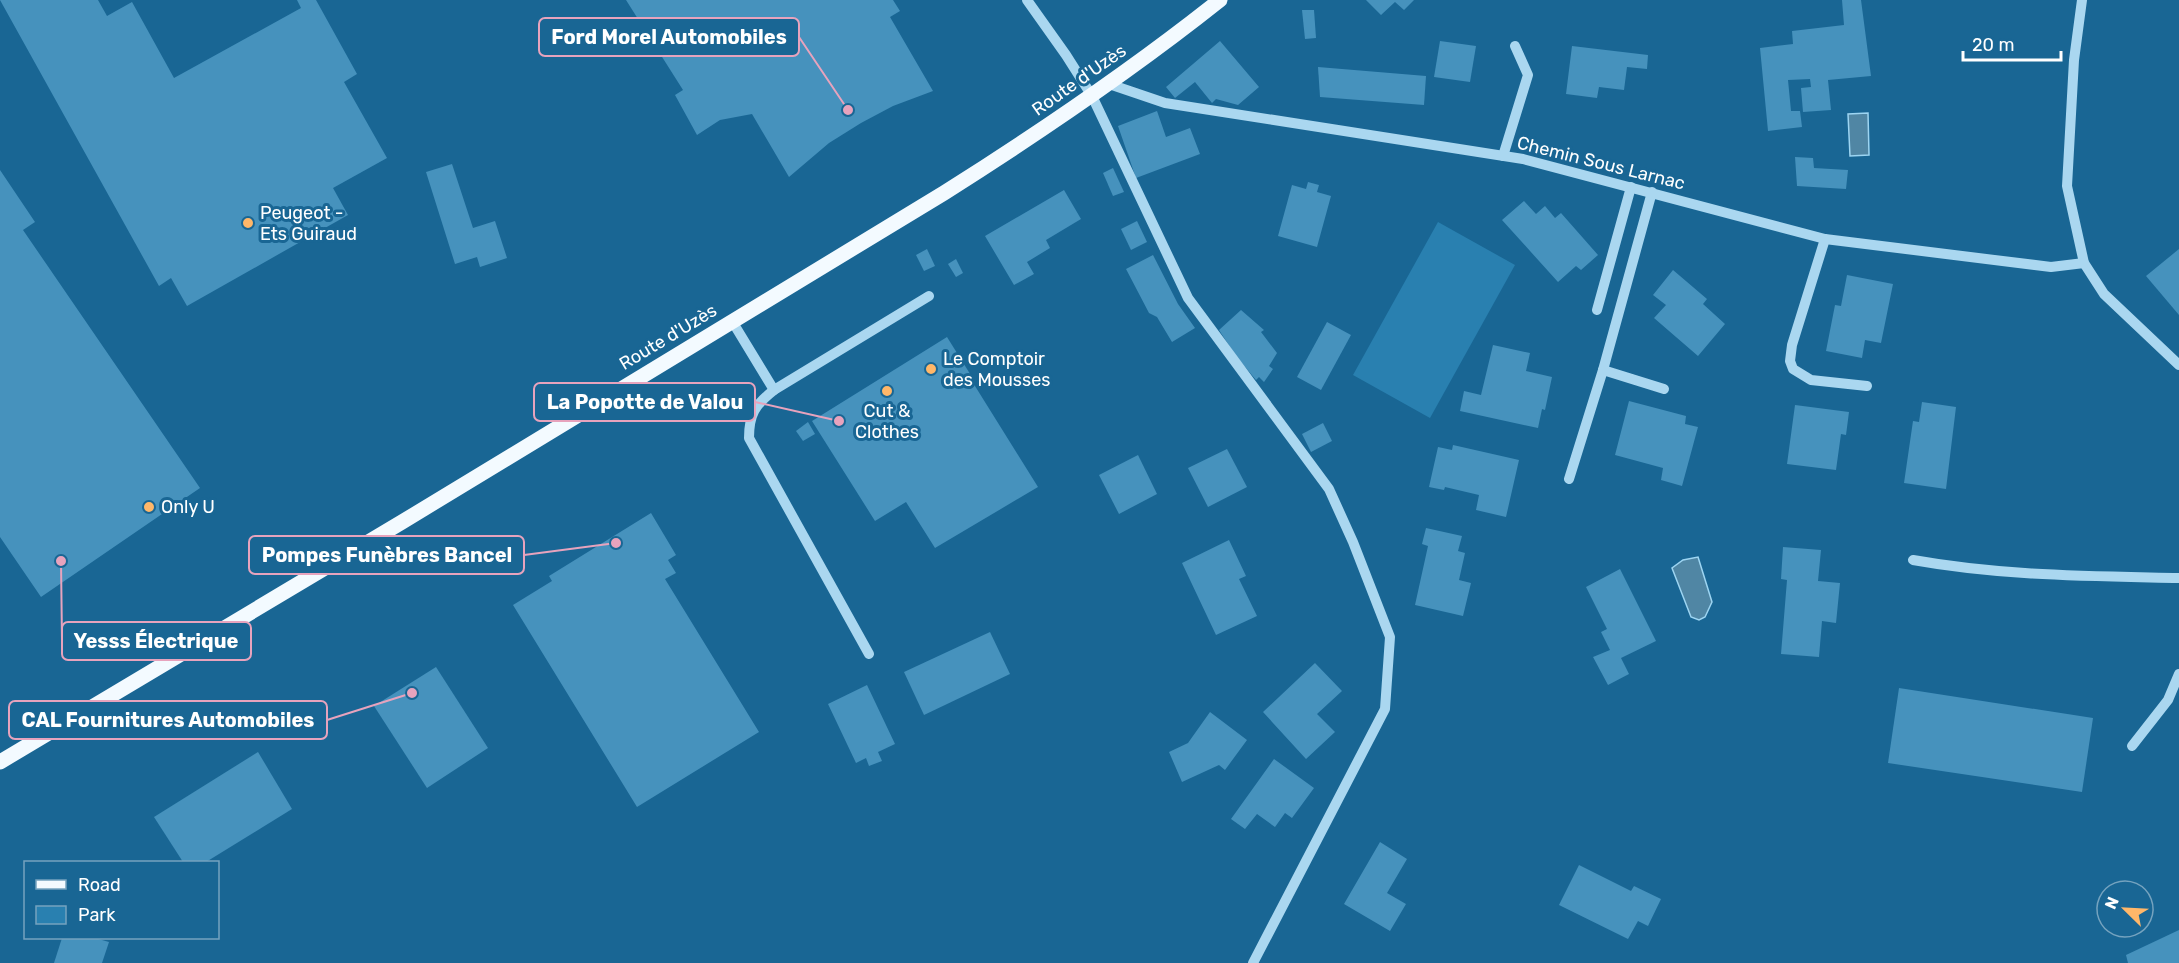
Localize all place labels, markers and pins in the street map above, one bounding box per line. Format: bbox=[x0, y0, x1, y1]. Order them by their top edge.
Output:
callout: Ford Morel Automobiles bbox=[539, 18, 799, 56]
place label: Peugeot - Ets Guiraud bbox=[260, 202, 357, 245]
marker: Peugeot - Ets Guiraud bbox=[241, 216, 255, 230]
place label: Le Comptoir des Mousses bbox=[943, 348, 1050, 391]
marker: Le Comptoir des Mousses bbox=[924, 362, 938, 376]
callout: La Popotte de Valou bbox=[534, 383, 755, 421]
marker: Cut & Clothes bbox=[880, 384, 894, 398]
place label: Cut & Clothes bbox=[855, 400, 919, 443]
place label: Only U bbox=[161, 496, 215, 518]
marker: Only U bbox=[142, 500, 156, 514]
callout: Pompes Funèbres Bancel bbox=[249, 536, 524, 574]
callout: Yesss Électrique bbox=[62, 622, 251, 660]
callout: CAL Fournitures Automobiles bbox=[9, 701, 327, 739]

